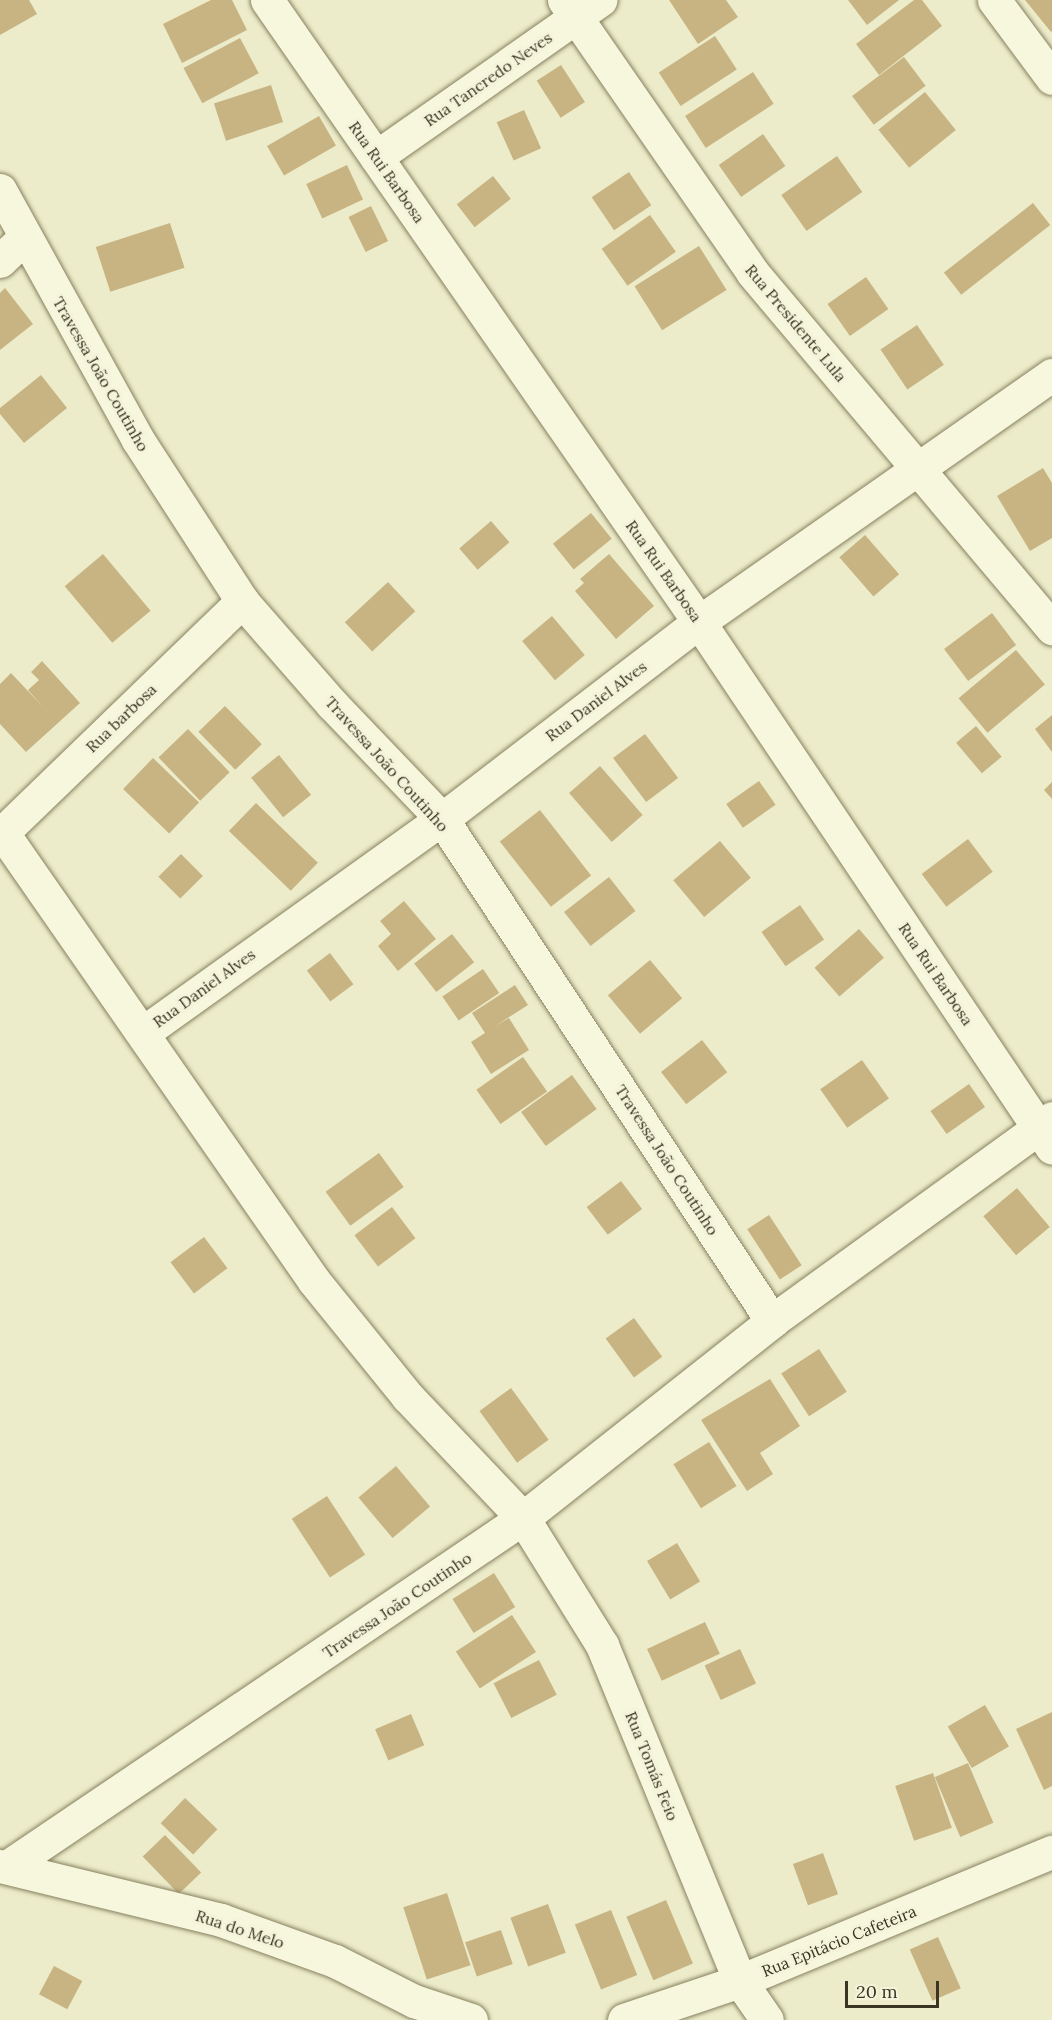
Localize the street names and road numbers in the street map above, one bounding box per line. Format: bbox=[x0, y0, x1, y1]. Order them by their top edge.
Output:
street label: Rua Tancredo Neves bbox=[420, 28, 556, 130]
street label: Rua Rui Barbosa bbox=[345, 117, 429, 227]
street label: Rua Presidente Lula bbox=[741, 260, 851, 386]
street label: Travessa João Coutinho bbox=[49, 293, 153, 455]
street label: Rua Rui Barbosa bbox=[622, 516, 706, 626]
street label: Rua Daniel Alves bbox=[542, 657, 650, 745]
street label: Rua barbosa bbox=[82, 680, 160, 756]
street label: Travessa João Coutinho bbox=[321, 692, 453, 836]
street label: Rua Rui Barbosa bbox=[895, 919, 977, 1029]
street label: Rua Daniel Alves bbox=[149, 944, 259, 1032]
street label: Travessa João Coutinho bbox=[611, 1081, 723, 1239]
street label: Travessa João Coutinho bbox=[319, 1548, 475, 1662]
street label: Rua Tomás Feio bbox=[621, 1709, 683, 1823]
street label: Rua Epitácio Cafeteira bbox=[759, 1901, 919, 1981]
street label: Rua do Melo bbox=[193, 1906, 287, 1952]

